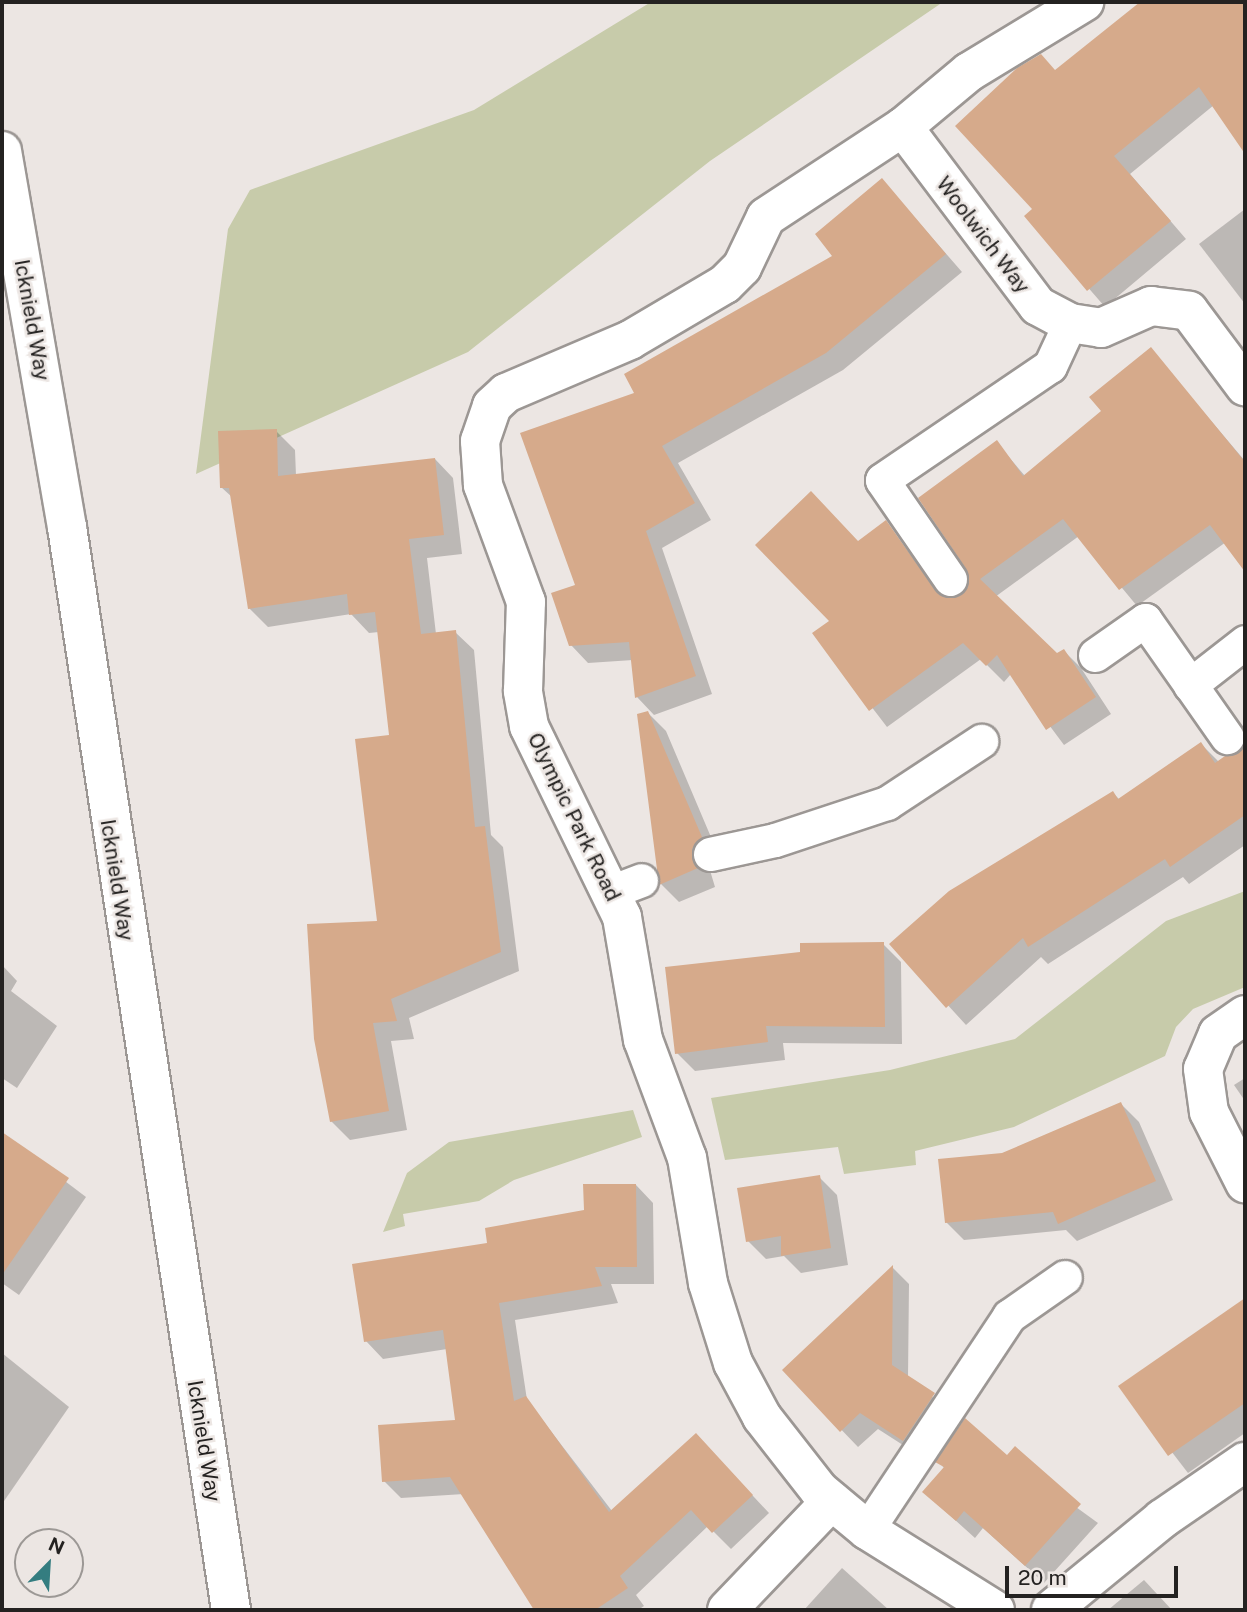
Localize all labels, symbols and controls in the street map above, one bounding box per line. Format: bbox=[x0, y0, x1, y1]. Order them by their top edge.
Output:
street label: Woolwich Way bbox=[931, 171, 1035, 299]
street label: Icknield Way bbox=[9, 257, 55, 383]
street label: Olympic Park Road bbox=[522, 729, 626, 905]
street label: Icknield Way bbox=[95, 817, 139, 943]
street label: Icknield Way bbox=[182, 1378, 226, 1504]
north arrow bbox=[14, 1528, 84, 1598]
text: N bbox=[45, 1533, 68, 1559]
scale bar bbox=[1009, 1552, 1182, 1596]
text: 20 m bbox=[1018, 1565, 1067, 1590]

